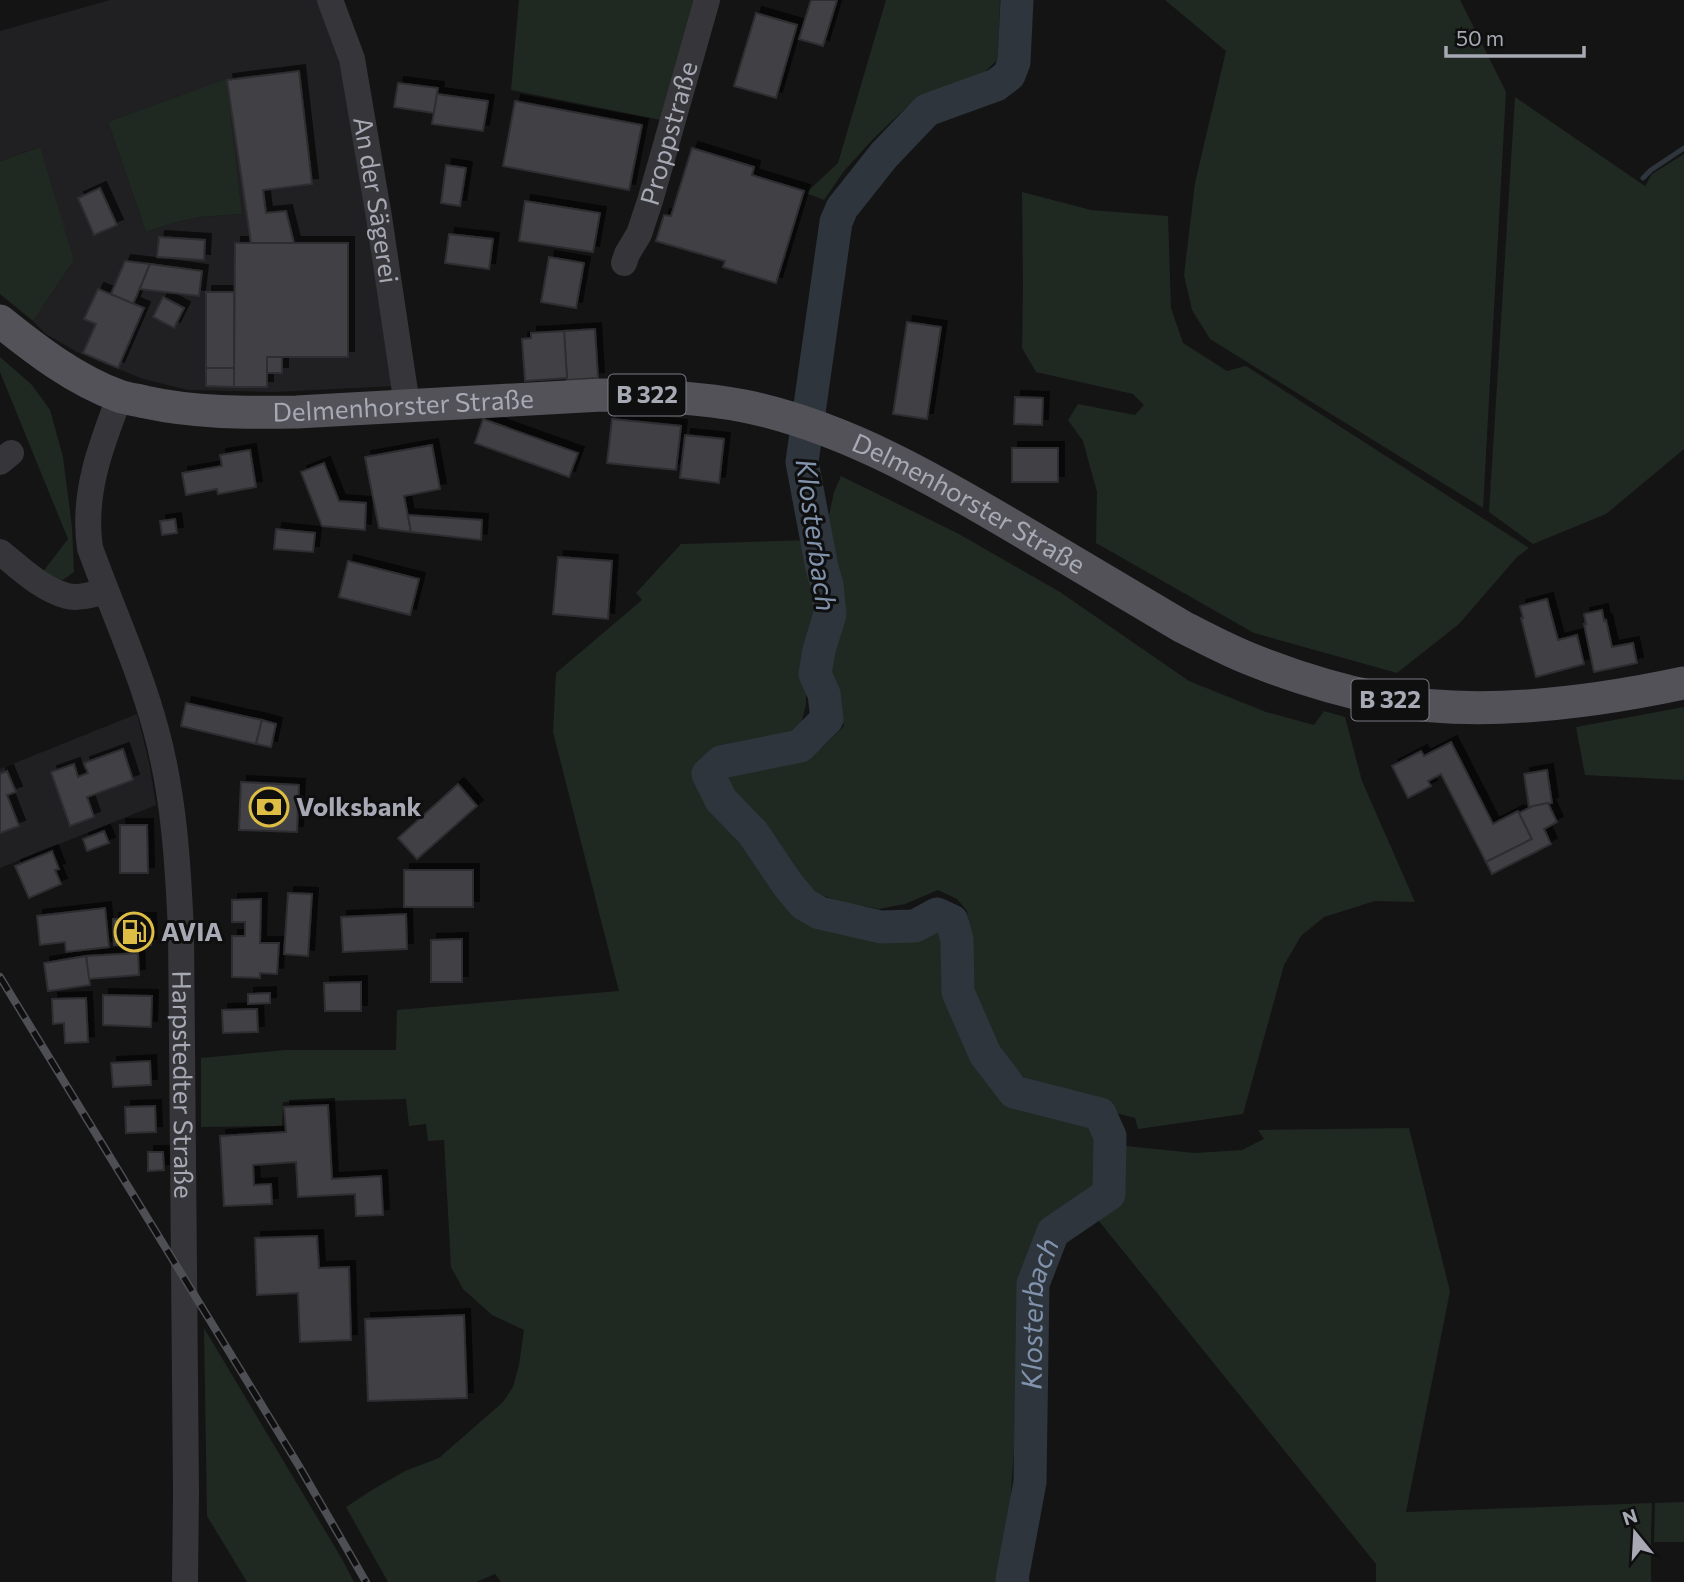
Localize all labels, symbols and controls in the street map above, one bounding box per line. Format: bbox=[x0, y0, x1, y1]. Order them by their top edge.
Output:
scale bar bbox=[1446, 14, 1584, 58]
text: 50 m bbox=[1456, 25, 1504, 50]
street label: Proppstraße bbox=[633, 57, 703, 208]
street label: An der Sägerei bbox=[348, 114, 406, 285]
road number: B 322 bbox=[608, 374, 686, 416]
street label: Delmenhorster Straße bbox=[272, 382, 534, 426]
street label: Delmenhorster Straße bbox=[848, 426, 1091, 579]
water label: Klosterbach bbox=[789, 457, 844, 613]
road number: B 322 bbox=[1352, 680, 1428, 720]
bank icon: Volksbank bbox=[248, 786, 290, 828]
place label: Volksbank bbox=[296, 790, 421, 821]
fuel station icon: AVIA bbox=[113, 911, 155, 953]
place label: AVIA bbox=[161, 915, 223, 946]
street label: Harpstedter Straße bbox=[167, 970, 200, 1199]
water label: Klosterbach bbox=[1013, 1233, 1065, 1390]
north arrow bbox=[1600, 1498, 1670, 1568]
text: N bbox=[1619, 1503, 1640, 1529]

